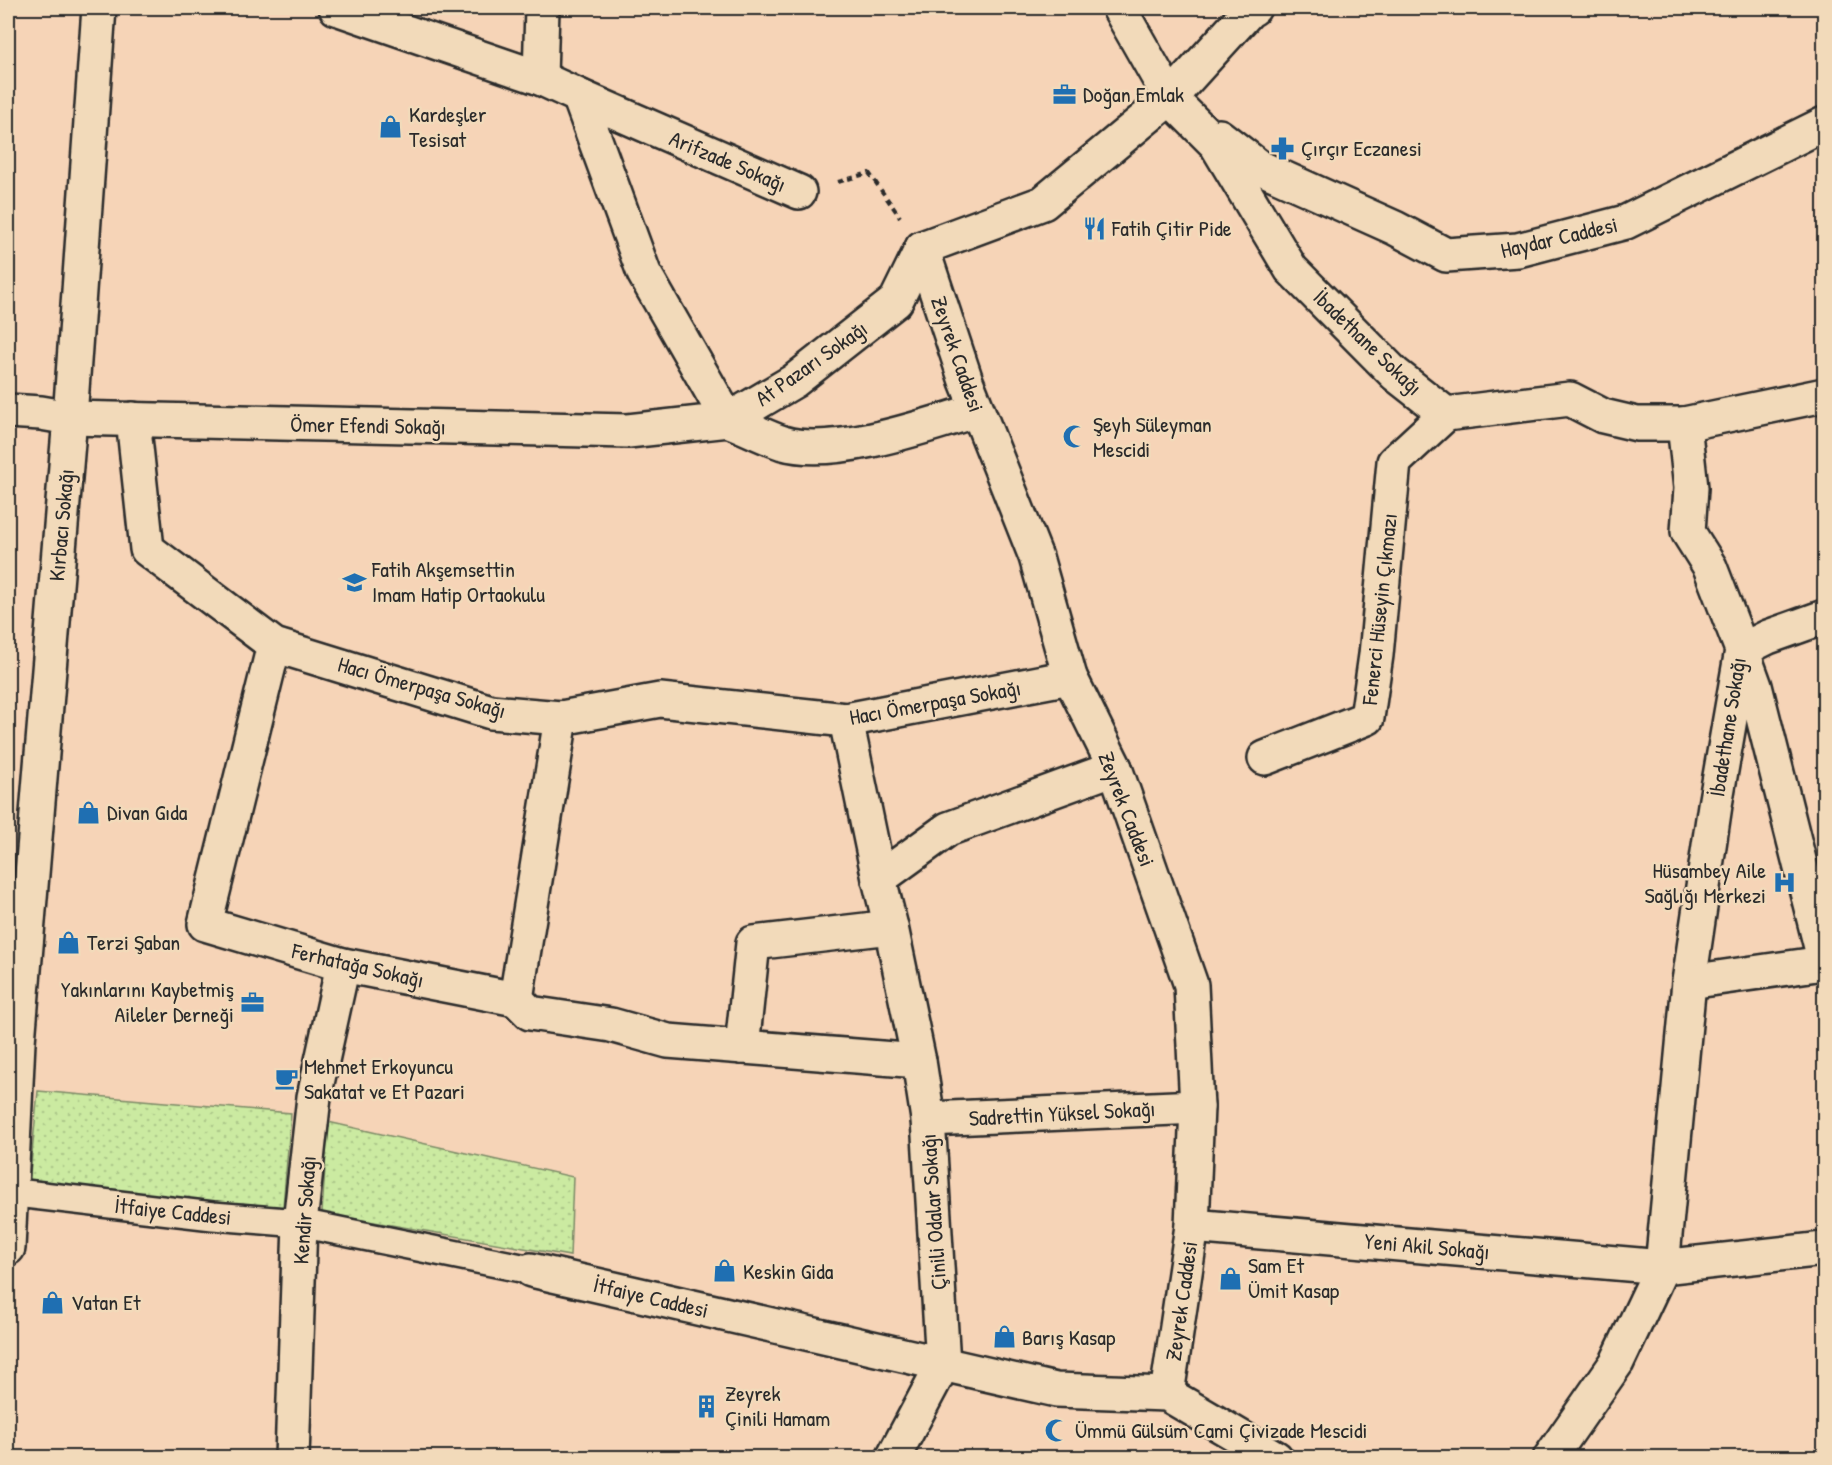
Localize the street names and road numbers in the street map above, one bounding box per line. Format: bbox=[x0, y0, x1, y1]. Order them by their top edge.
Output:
street label: Arifzade Sokağı bbox=[665, 123, 791, 199]
street label: Haydar Caddesi bbox=[1498, 209, 1620, 265]
street label: İbadethane Sokağı bbox=[1307, 282, 1429, 402]
street label: Zeyrek Caddesi bbox=[924, 292, 992, 416]
street label: At Pazarı Sokağı bbox=[749, 313, 873, 413]
street label: Ömer Efendi Sokağı bbox=[290, 409, 446, 441]
street label: Kırbacı Sokağı bbox=[41, 468, 81, 582]
street label: Fenerci Hüseyin Çıkmazı bbox=[1354, 512, 1404, 707]
street label: Hacı Ömerpaşa Sokağı bbox=[334, 649, 510, 725]
street label: İbadethane Sokağı bbox=[1701, 655, 1753, 799]
street label: Hacı Ömerpaşa Sokağı bbox=[847, 672, 1023, 732]
street label: Zeyrek Caddesi bbox=[1091, 747, 1163, 871]
street label: Ferhatağa Sokağı bbox=[288, 935, 427, 995]
street label: Sadrettin Yüksel Sokağı bbox=[968, 1093, 1156, 1133]
street label: Çinili Odalar Sokağı bbox=[913, 1133, 953, 1291]
street label: Kendir Sokağı bbox=[285, 1155, 323, 1265]
street label: İtfaiye Caddesi bbox=[113, 1190, 233, 1232]
street label: Yeni Akil Sokağı bbox=[1363, 1226, 1491, 1266]
street label: Zeyrek Caddesi bbox=[1158, 1239, 1204, 1363]
street label: İtfaiye Caddesi bbox=[590, 1269, 712, 1325]

